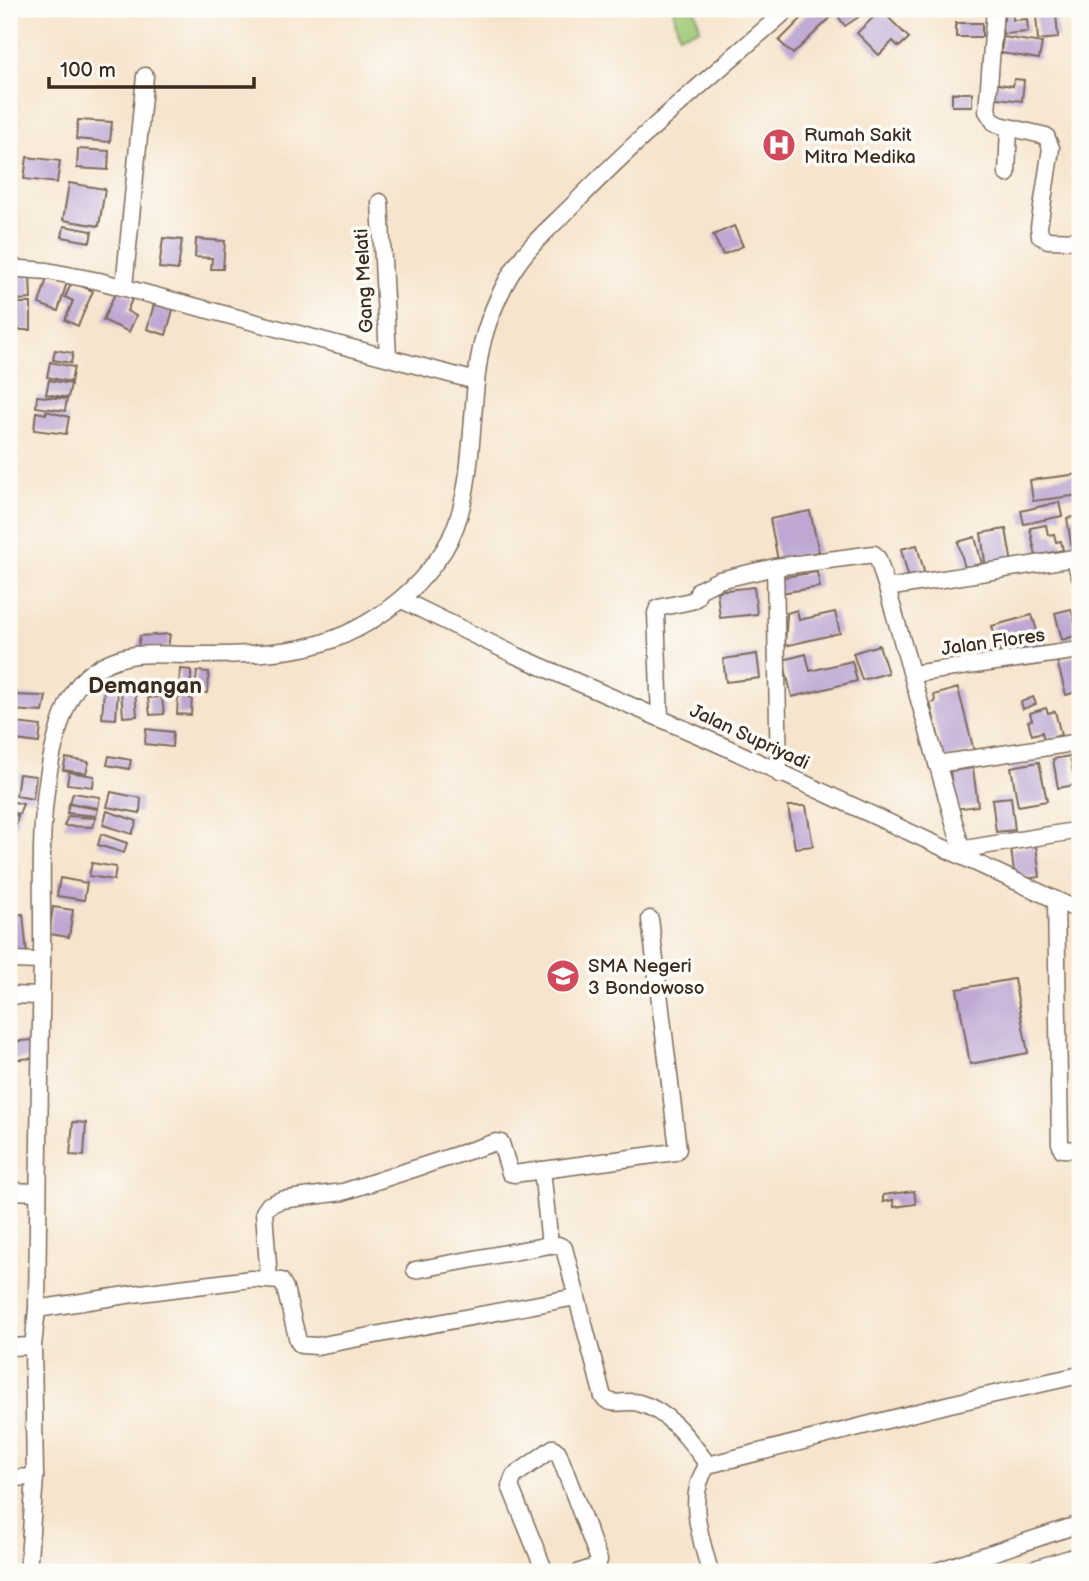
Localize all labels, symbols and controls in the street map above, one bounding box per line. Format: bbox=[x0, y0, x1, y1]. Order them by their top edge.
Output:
scale bar bbox=[49, 46, 254, 90]
text: 100 m bbox=[60, 58, 116, 83]
place label: Rumah Sakit Mitra Medika bbox=[804, 124, 916, 169]
hospital icon: Rumah Sakit Mitra Medika bbox=[760, 126, 798, 164]
street label: Gang Melati bbox=[350, 228, 379, 334]
street label: Jalan Flores bbox=[940, 624, 1046, 661]
district label: Demangan bbox=[88, 672, 202, 700]
street label: Jalan Supriyadi bbox=[686, 700, 813, 775]
place label: SMA Negeri 3 Bondowoso bbox=[588, 955, 705, 1000]
school or university icon: SMA Negeri 3 Bondowoso bbox=[544, 957, 582, 995]

